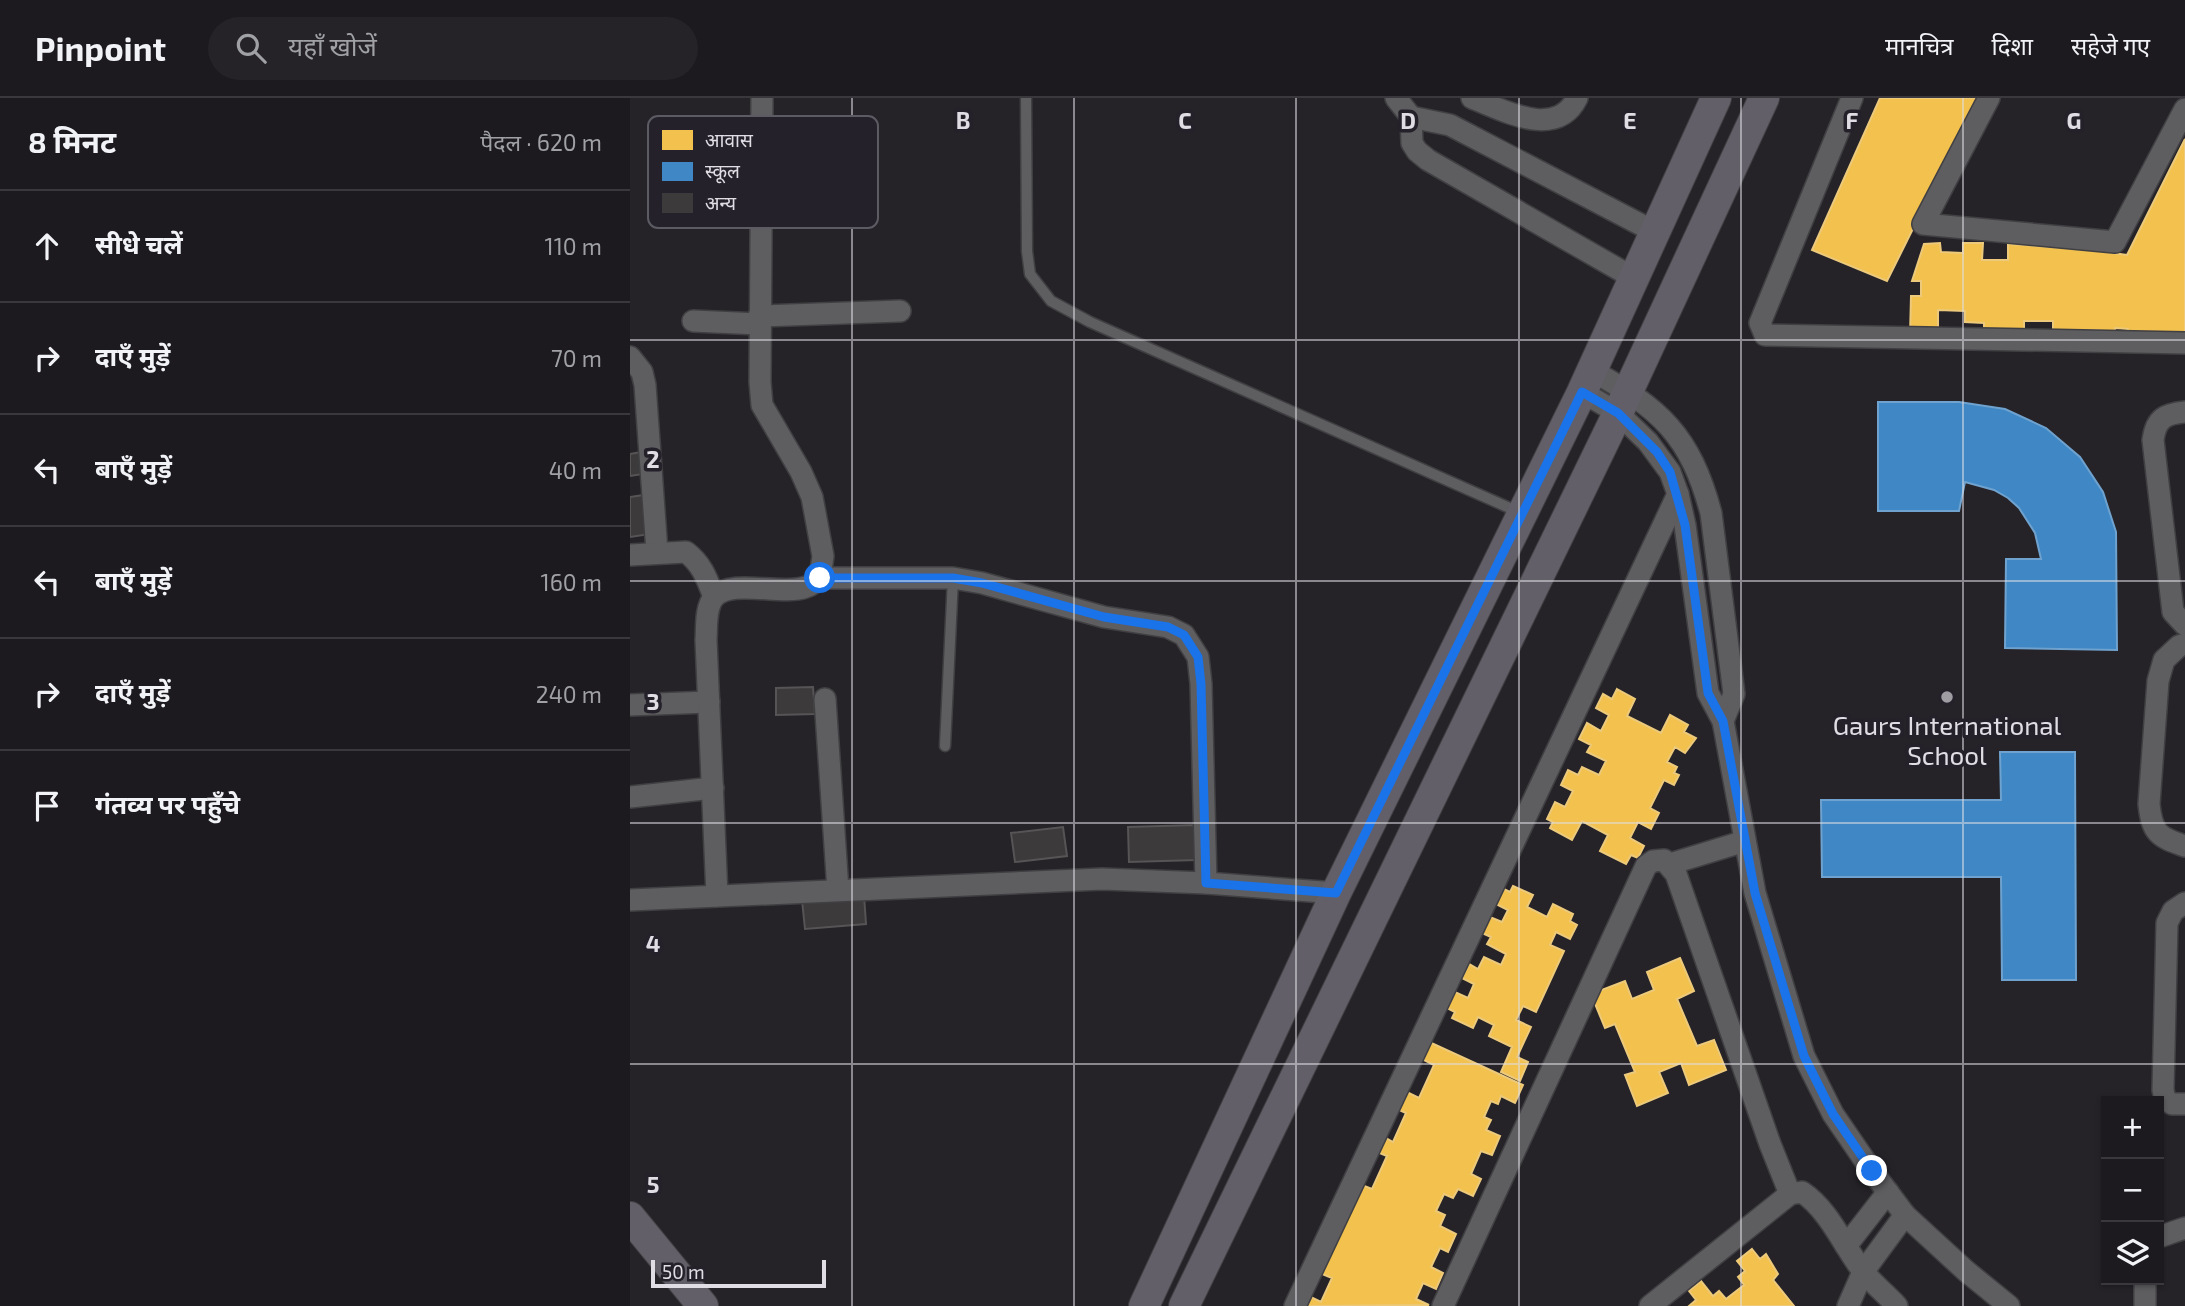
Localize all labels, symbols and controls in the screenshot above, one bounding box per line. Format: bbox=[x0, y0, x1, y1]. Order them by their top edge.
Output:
search box bbox=[208, 17, 698, 80]
text: Pinpoint bbox=[35, 28, 166, 68]
icon: search bbox=[232, 29, 270, 67]
text: यहाँ खोजें bbox=[288, 30, 377, 61]
text: मानचित्र bbox=[1885, 31, 1954, 60]
text: दिशा bbox=[1992, 31, 2033, 60]
text: सहेजे गए bbox=[2071, 31, 2150, 60]
text: B bbox=[956, 106, 970, 134]
text: C bbox=[1178, 106, 1192, 134]
text: D bbox=[1400, 106, 1416, 134]
text: E bbox=[1623, 106, 1637, 134]
text: F bbox=[1846, 106, 1859, 134]
text: G bbox=[2067, 106, 2081, 134]
legend bbox=[648, 116, 878, 228]
text: 8 मिनट bbox=[28, 123, 116, 159]
text: पैदल · 620 m bbox=[480, 128, 602, 156]
text: आवास bbox=[705, 128, 754, 151]
text: स्कूल bbox=[705, 159, 741, 184]
text: अन्य bbox=[705, 191, 737, 214]
icon: ahead bbox=[28, 227, 66, 265]
text: सीधे चलें bbox=[95, 228, 183, 259]
text: 110 m bbox=[545, 232, 602, 260]
icon: right bbox=[28, 339, 66, 377]
text: दाएँ मुड़ें bbox=[95, 340, 170, 371]
text: 70 m bbox=[551, 344, 602, 372]
text: 2 bbox=[646, 445, 660, 473]
icon: left bbox=[28, 451, 66, 489]
text: बाएँ मुड़ें bbox=[95, 452, 172, 483]
text: 40 m bbox=[549, 456, 602, 484]
route start bbox=[804, 562, 835, 593]
icon: left bbox=[28, 563, 66, 601]
text: बाएँ मुड़ें bbox=[95, 564, 172, 595]
text: 160 m bbox=[541, 568, 602, 596]
icon: right bbox=[28, 675, 66, 713]
text: दाएँ मुड़ें bbox=[95, 676, 170, 707]
text: 240 m bbox=[536, 680, 602, 708]
text: 3 bbox=[646, 687, 660, 715]
marker: Gaurs International School bbox=[1939, 689, 1955, 705]
place label: Gaurs International School bbox=[1833, 709, 2062, 770]
icon: arrive bbox=[28, 787, 66, 825]
text: गंतव्य पर पहुँचे bbox=[95, 788, 240, 819]
text: 4 bbox=[646, 929, 660, 957]
map controls bbox=[2101, 1096, 2164, 1285]
button: + bbox=[2101, 1096, 2164, 1159]
route end bbox=[1856, 1155, 1887, 1186]
button: − bbox=[2101, 1159, 2164, 1222]
text: 5 bbox=[647, 1170, 659, 1198]
button: layers bbox=[2101, 1222, 2164, 1285]
scale bar bbox=[651, 1257, 826, 1289]
text: 50 m bbox=[662, 1260, 705, 1283]

